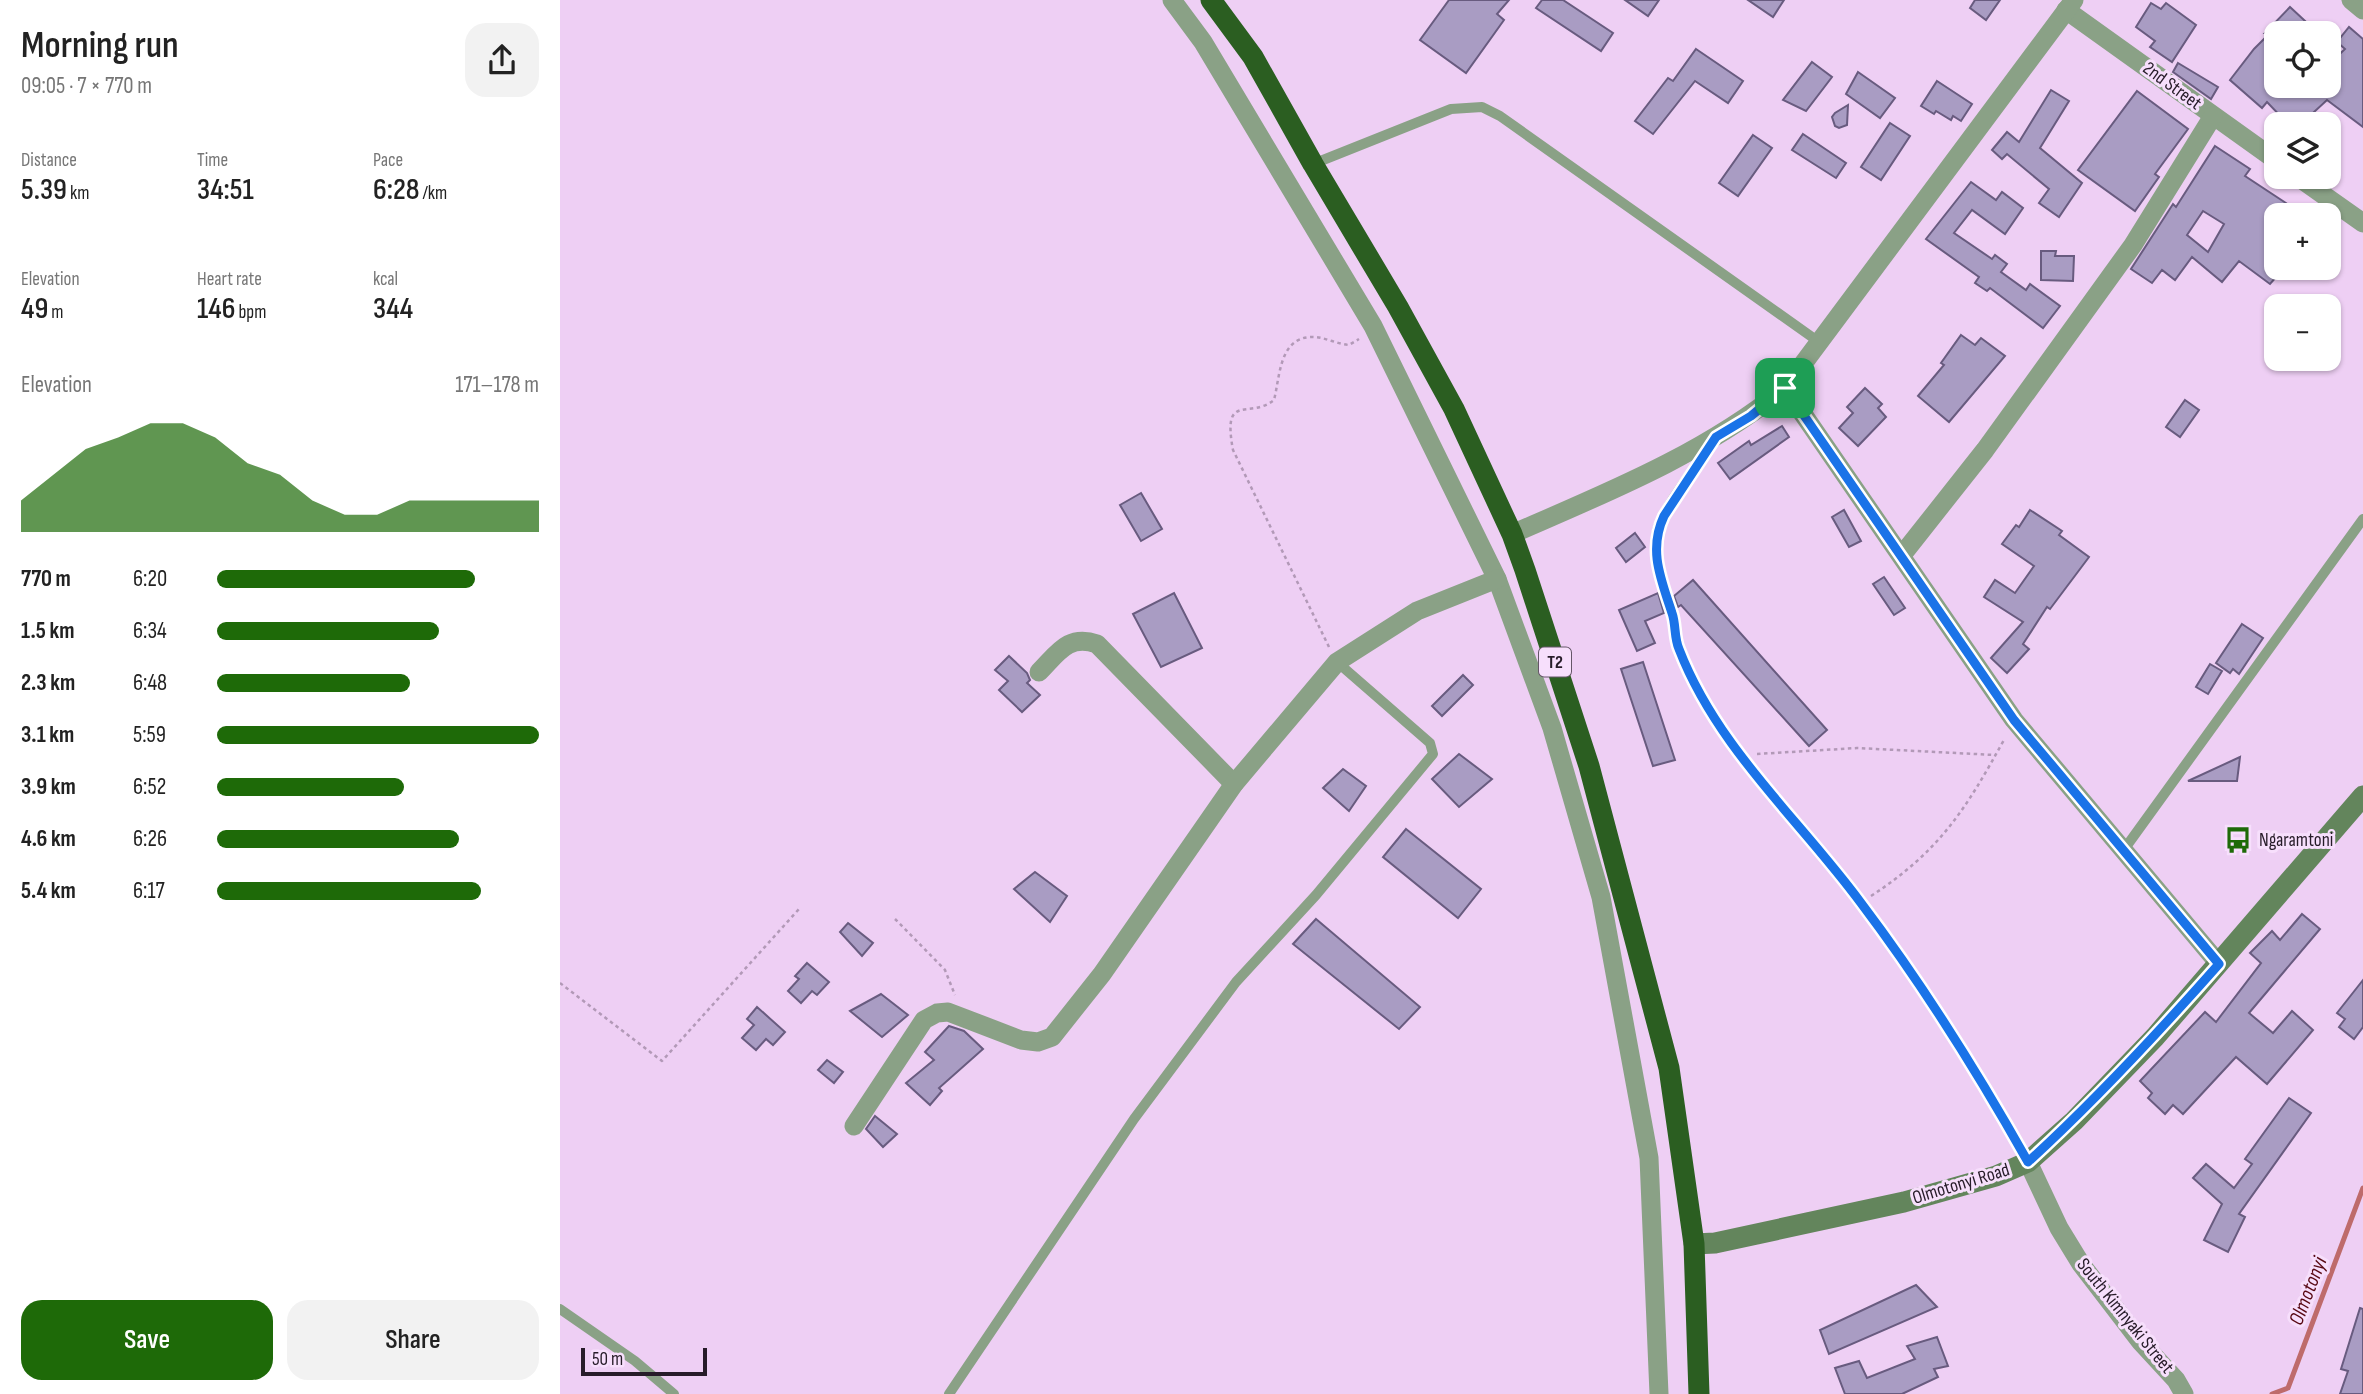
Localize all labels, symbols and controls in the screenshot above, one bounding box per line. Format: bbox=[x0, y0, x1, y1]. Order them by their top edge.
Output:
map controls bbox=[2264, 21, 2341, 371]
button: locate bbox=[2264, 21, 2341, 98]
text: Morning run bbox=[21, 23, 179, 68]
button: share bbox=[465, 23, 539, 97]
street label: 2nd Street bbox=[2138, 57, 2206, 115]
text: 09:05 · 7 × 770 m bbox=[21, 72, 152, 100]
button: layers bbox=[2264, 112, 2341, 189]
text: Distance bbox=[21, 149, 77, 172]
text: Time bbox=[197, 149, 228, 172]
text: Pace bbox=[373, 149, 403, 172]
text: 5.39 bbox=[21, 172, 67, 208]
text: 34:51 bbox=[197, 172, 254, 208]
text: 6:28 bbox=[373, 172, 420, 208]
text: km bbox=[67, 182, 89, 205]
text: /km bbox=[420, 182, 447, 205]
button: + bbox=[2264, 203, 2341, 280]
text: Elevation bbox=[21, 268, 80, 291]
text: Heart rate bbox=[197, 268, 262, 291]
text: kcal bbox=[373, 268, 398, 291]
text: 49 bbox=[21, 291, 48, 327]
text: 146 bbox=[197, 291, 235, 327]
text: 344 bbox=[373, 291, 413, 327]
button: − bbox=[2264, 294, 2341, 371]
text: m bbox=[48, 301, 64, 324]
text: bpm bbox=[235, 301, 266, 324]
pin bbox=[1755, 358, 1815, 418]
icon: arrive bbox=[1766, 369, 1804, 407]
text: Elevation bbox=[21, 371, 92, 399]
text: 171–178 m bbox=[455, 371, 539, 399]
text: 770 m bbox=[21, 565, 71, 593]
text: 6:20 bbox=[133, 565, 167, 593]
text: 1.5 km bbox=[21, 617, 74, 645]
text: 6:34 bbox=[133, 617, 167, 645]
road number: T2 bbox=[1539, 648, 1571, 676]
text: 2.3 km bbox=[21, 669, 75, 697]
text: 6:48 bbox=[133, 669, 167, 697]
text: 3.1 km bbox=[21, 721, 74, 749]
text: 5:59 bbox=[133, 721, 166, 749]
text: 3.9 km bbox=[21, 773, 76, 801]
text: 6:52 bbox=[133, 773, 166, 801]
text: 4.6 km bbox=[21, 825, 76, 853]
text: 6:26 bbox=[133, 825, 167, 853]
bus stop icon: Ngaramtoni bbox=[2223, 825, 2253, 855]
place label: Ngaramtoni bbox=[2259, 829, 2333, 852]
text: 5.4 km bbox=[21, 877, 76, 905]
text: 6:17 bbox=[133, 877, 165, 905]
street label: Olmotonyi Road bbox=[1910, 1158, 2012, 1210]
water label: Olmotonyi bbox=[2284, 1252, 2333, 1329]
street label: South Kimnyaki Street bbox=[2071, 1254, 2179, 1378]
button: Save bbox=[21, 1300, 273, 1380]
button: Share bbox=[287, 1300, 539, 1380]
scale bar bbox=[581, 1345, 707, 1377]
text: 50 m bbox=[592, 1348, 623, 1371]

